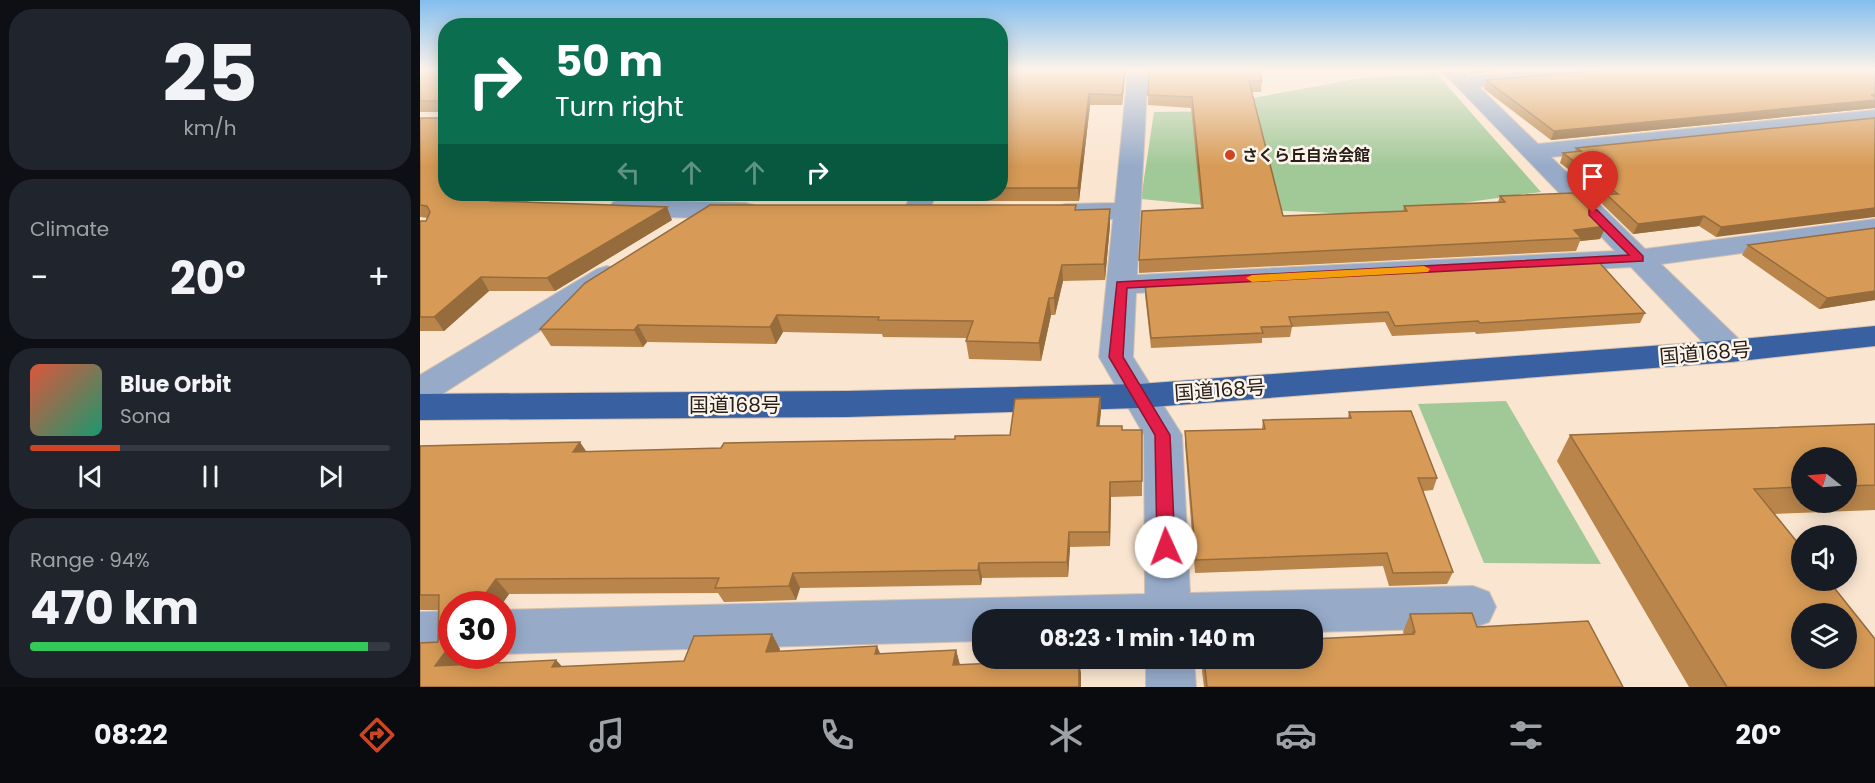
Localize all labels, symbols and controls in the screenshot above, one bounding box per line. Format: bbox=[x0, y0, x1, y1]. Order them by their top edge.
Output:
text: 25 bbox=[162, 19, 258, 128]
text: 50 m bbox=[555, 32, 663, 91]
icon: right bbox=[456, 42, 534, 120]
text: Turn right bbox=[555, 88, 684, 125]
text: km/h bbox=[183, 114, 237, 142]
place label: さくら丘自治会館 bbox=[1242, 144, 1370, 167]
marker: さくら丘自治会館 bbox=[1223, 148, 1237, 162]
pin bbox=[1567, 151, 1618, 213]
icon: left bbox=[612, 156, 645, 189]
icon: ahead bbox=[675, 156, 708, 189]
icon: ahead bbox=[738, 156, 771, 189]
icon: right bbox=[801, 156, 834, 189]
icon: arrive bbox=[1576, 160, 1609, 193]
text: Climate bbox=[30, 215, 109, 243]
text: 20° bbox=[170, 247, 246, 310]
text: − bbox=[30, 254, 48, 301]
text: + bbox=[367, 254, 390, 301]
street label: 国道168号 bbox=[1658, 335, 1752, 371]
text: Blue Orbit bbox=[120, 369, 231, 400]
street label: 国道168号 bbox=[1173, 373, 1267, 407]
street label: 国道168号 bbox=[689, 391, 781, 419]
text: Sona bbox=[120, 402, 171, 430]
north arrow bbox=[1791, 447, 1857, 513]
map controls bbox=[1791, 447, 1857, 669]
icon: previous bbox=[74, 460, 107, 493]
icon: pause bbox=[194, 460, 227, 493]
icon: next bbox=[314, 460, 347, 493]
position arrow bbox=[1134, 515, 1198, 579]
button: sound bbox=[1791, 525, 1857, 591]
text: Range · 94% bbox=[30, 546, 150, 574]
text: 470 km bbox=[30, 577, 199, 640]
speed limit sign: 30 bbox=[438, 591, 516, 669]
button: layers bbox=[1791, 603, 1857, 669]
text: 08:23 · 1 min · 140 m bbox=[1040, 623, 1255, 654]
icon: directions bbox=[356, 714, 398, 756]
icon: music bbox=[586, 714, 628, 756]
icon: phone bbox=[816, 714, 858, 756]
icon: climate bbox=[1045, 714, 1087, 756]
icon: car bbox=[1275, 714, 1317, 756]
icon: filters bbox=[1505, 714, 1547, 756]
text: 08:22 bbox=[94, 716, 168, 753]
text: 20° bbox=[1735, 716, 1781, 753]

